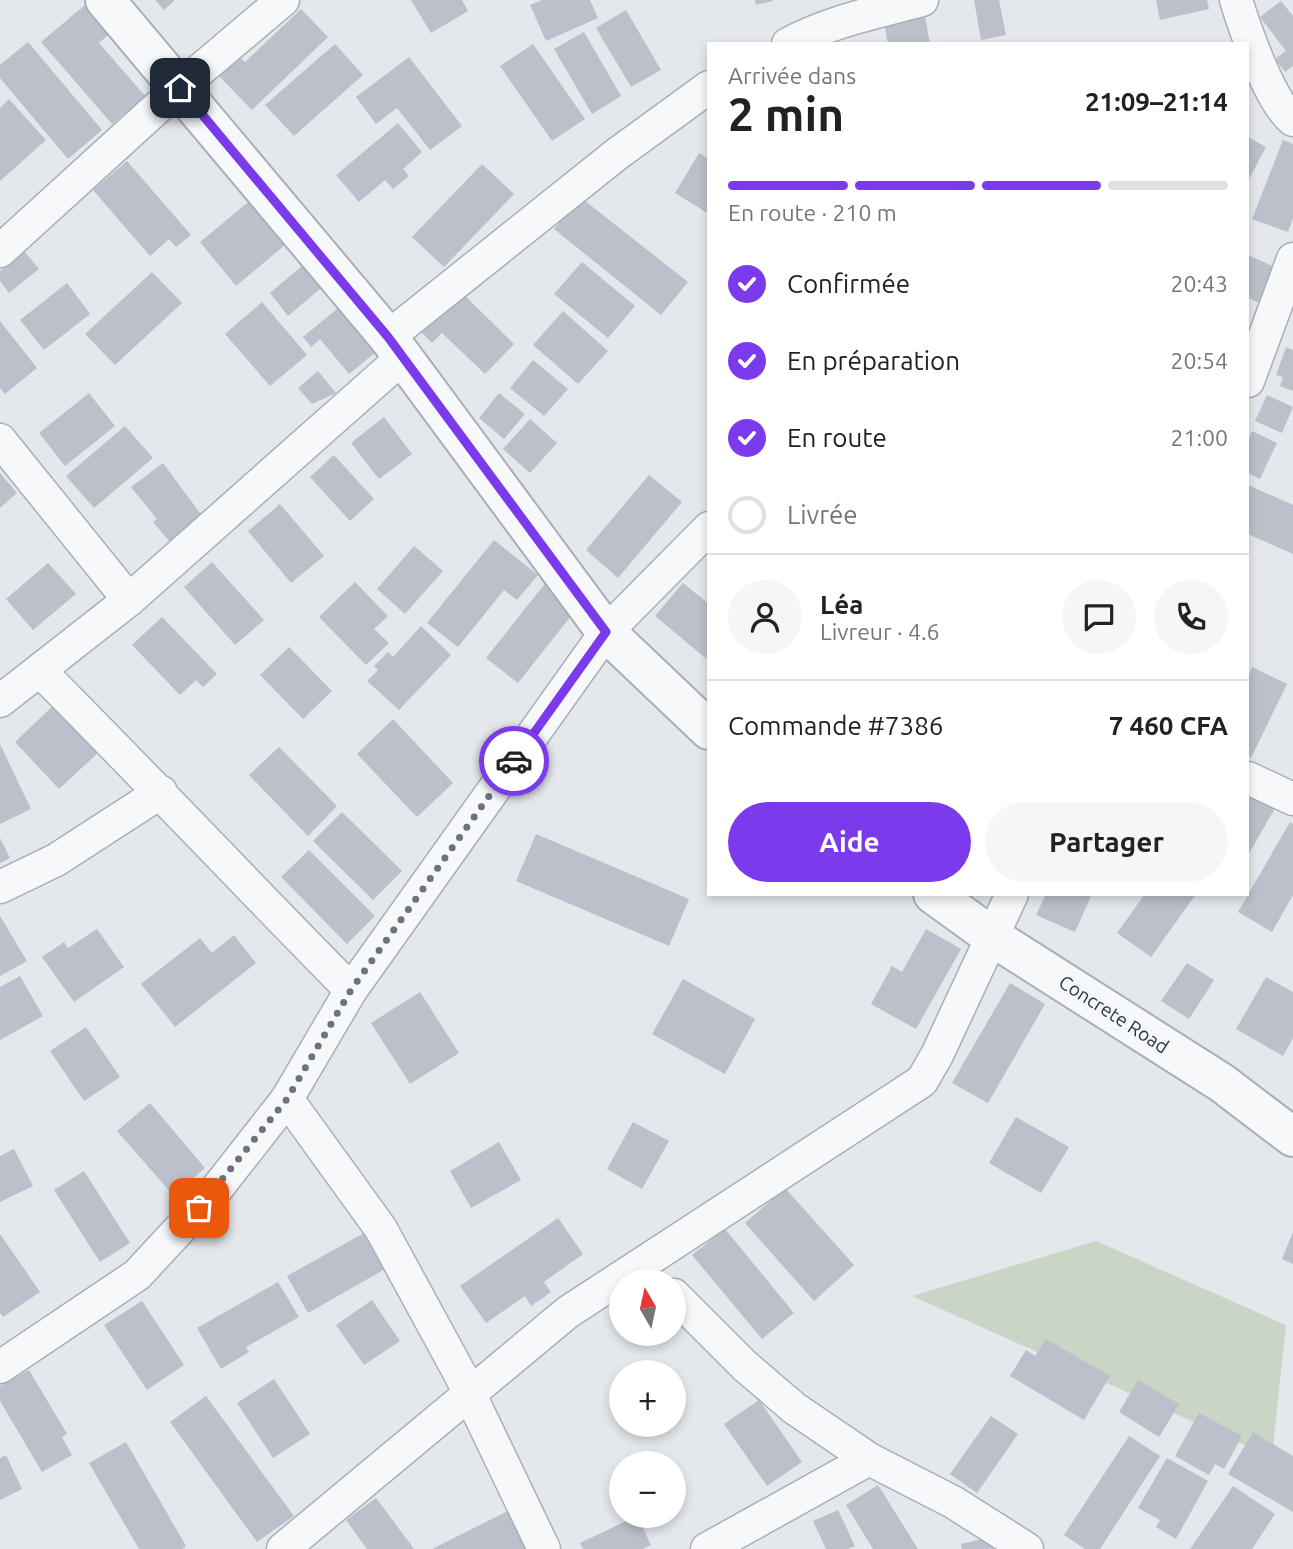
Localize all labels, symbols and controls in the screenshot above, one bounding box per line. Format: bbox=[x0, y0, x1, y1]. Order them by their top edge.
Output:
pin bbox=[150, 58, 210, 118]
text: Arrivée dans bbox=[728, 63, 856, 88]
icon: home bbox=[161, 69, 199, 107]
text: 21:09–21:14 bbox=[1085, 87, 1228, 116]
text: 2 min bbox=[728, 88, 844, 140]
text: En route · 210 m bbox=[728, 200, 897, 225]
icon: check bbox=[728, 265, 766, 303]
text: Confirmée bbox=[787, 269, 910, 298]
text: 20:43 bbox=[1170, 271, 1228, 296]
icon: check bbox=[728, 342, 766, 380]
text: En préparation bbox=[787, 346, 960, 375]
text: 20:54 bbox=[1170, 348, 1228, 373]
icon: check bbox=[728, 419, 766, 457]
text: En route bbox=[787, 423, 887, 452]
text: 21:00 bbox=[1170, 425, 1228, 450]
text: Livrée bbox=[787, 500, 858, 529]
button: person bbox=[728, 580, 802, 654]
button: chat bbox=[1062, 580, 1136, 654]
button: phone bbox=[1154, 580, 1228, 654]
text: Léa bbox=[820, 590, 863, 619]
text: Livreur · 4.6 bbox=[820, 619, 940, 644]
text: Commande #7386 bbox=[728, 711, 944, 740]
text: 7 460 CFA bbox=[1109, 711, 1228, 740]
courier bbox=[479, 726, 549, 796]
icon: car bbox=[495, 742, 533, 780]
button: Aide bbox=[728, 802, 971, 882]
button: Partager bbox=[985, 802, 1228, 882]
street label: Concrete Road bbox=[1055, 970, 1173, 1058]
pin bbox=[169, 1178, 229, 1238]
icon: bag bbox=[180, 1189, 218, 1227]
north arrow bbox=[609, 1269, 686, 1346]
map controls bbox=[609, 1269, 686, 1528]
button: + bbox=[609, 1360, 686, 1437]
button: − bbox=[609, 1451, 686, 1528]

